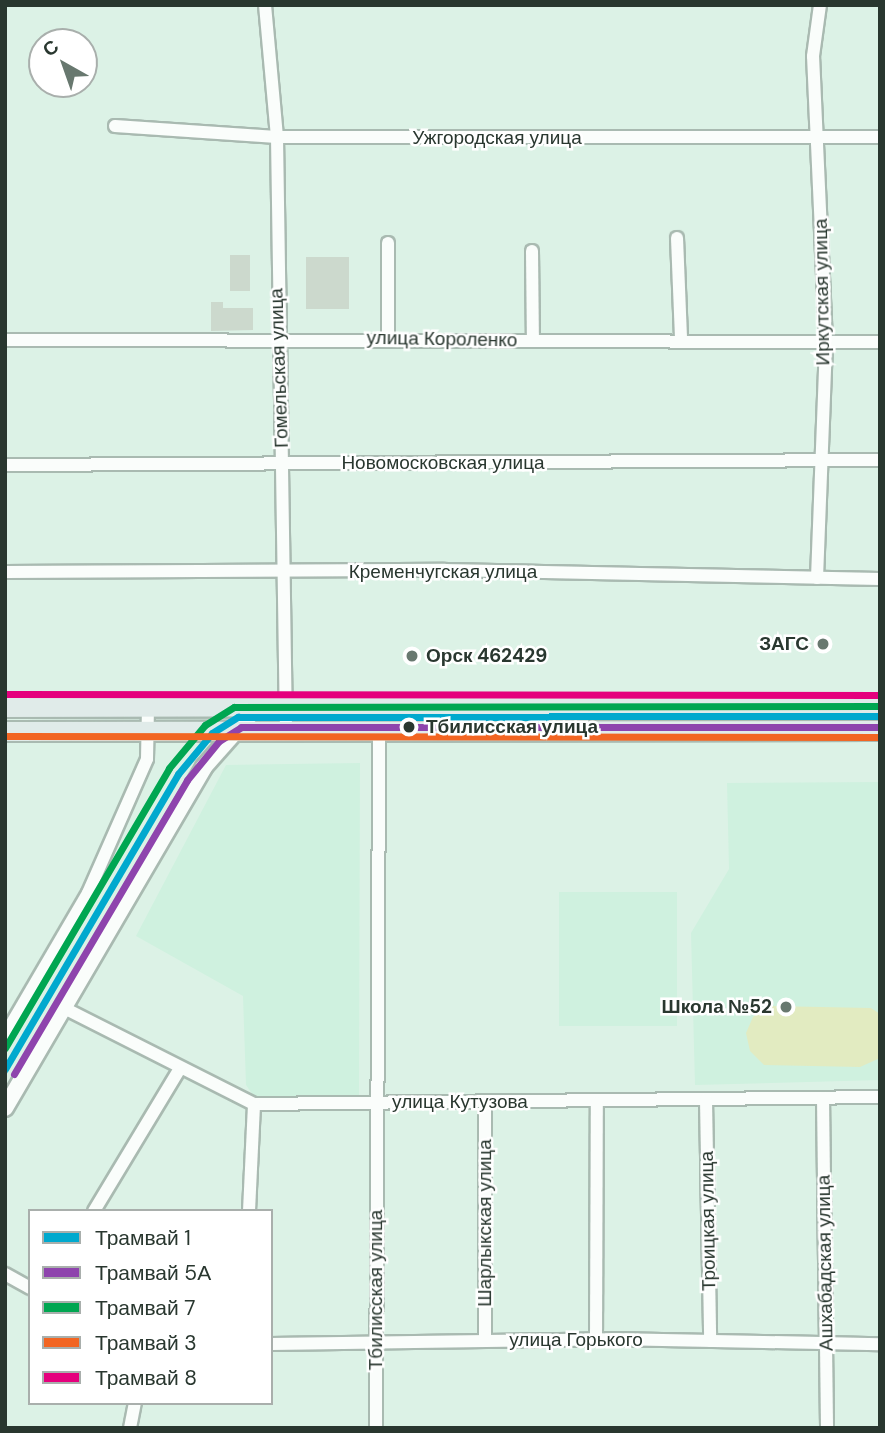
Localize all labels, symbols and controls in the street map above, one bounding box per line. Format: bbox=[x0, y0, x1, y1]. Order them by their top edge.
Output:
north arrow bbox=[28, 28, 98, 98]
text: С bbox=[37, 34, 64, 62]
street label: Ужгородская улица bbox=[412, 127, 582, 149]
street label: Иркутская улица bbox=[809, 218, 835, 366]
street label: Гомельская улица bbox=[265, 288, 293, 448]
street label: улица Короленко bbox=[366, 326, 518, 352]
street label: Новомосковская улица bbox=[341, 452, 545, 474]
street label: Кременчугская улица bbox=[349, 561, 537, 583]
place label: ЗАГС bbox=[759, 633, 809, 655]
marker: ЗАГС bbox=[815, 636, 831, 652]
place label: Орск 462429 bbox=[426, 645, 547, 667]
marker: Орск 462429 bbox=[404, 648, 420, 664]
marker: Тбилисская улица bbox=[398, 716, 420, 738]
place label: Тбилисская улица bbox=[426, 716, 598, 738]
place label: Школа №52 bbox=[662, 996, 772, 1018]
marker: Школа №52 bbox=[778, 999, 794, 1015]
street label: улица Кутузова bbox=[392, 1091, 528, 1113]
street label: Шарлыкская улица bbox=[474, 1139, 496, 1307]
street label: Троицкая улица bbox=[695, 1151, 721, 1291]
street label: Ашхабадская улица bbox=[812, 1175, 838, 1351]
legend bbox=[28, 1209, 273, 1405]
street label: Тбилисская улица bbox=[365, 1210, 387, 1370]
text: Трамвай 1 bbox=[95, 1224, 191, 1252]
text: Трамвай 5А bbox=[95, 1259, 211, 1287]
text: Трамвай 7 bbox=[95, 1294, 196, 1322]
text: Трамвай 3 bbox=[95, 1329, 197, 1357]
street label: улица Горького bbox=[509, 1329, 643, 1351]
text: Трамвай 8 bbox=[95, 1364, 197, 1392]

